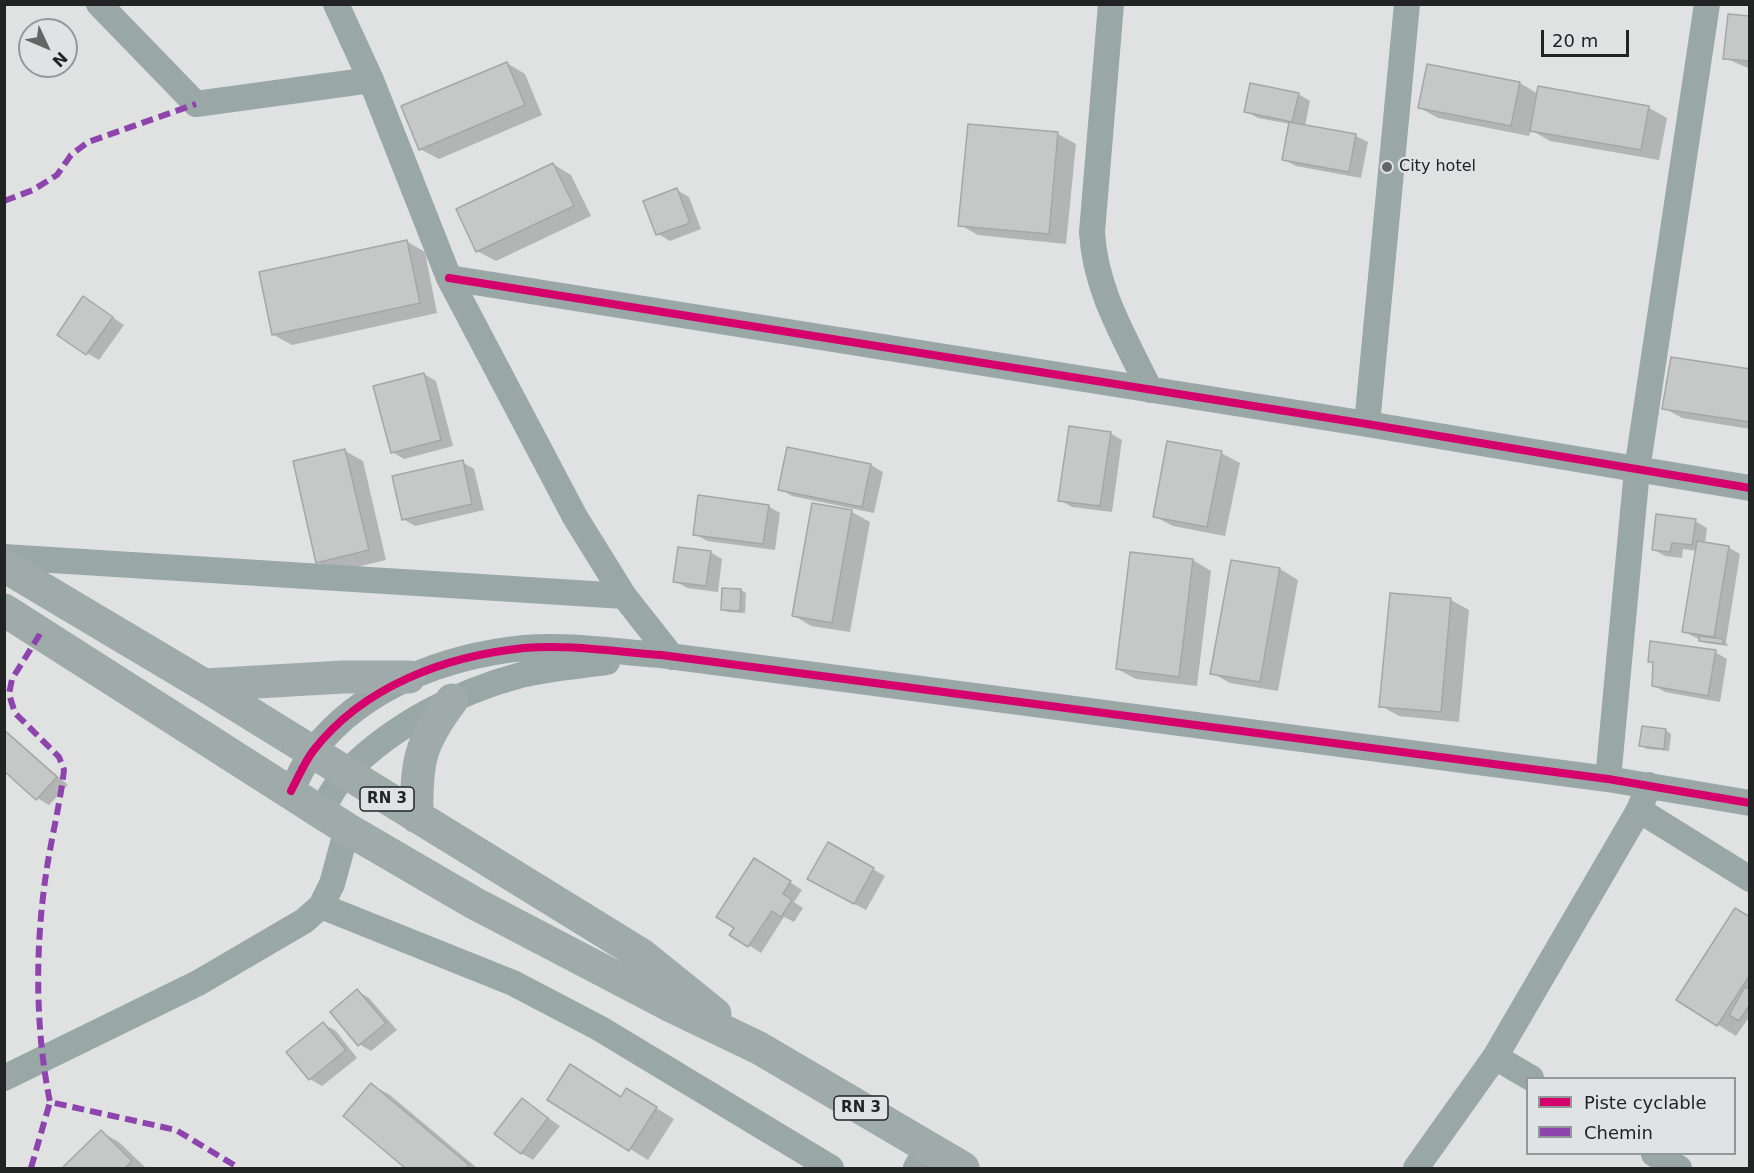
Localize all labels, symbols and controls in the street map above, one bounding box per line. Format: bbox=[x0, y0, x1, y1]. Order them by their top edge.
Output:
north arrow bbox=[18, 18, 78, 78]
scale bar bbox=[1544, 18, 1632, 56]
text: 20 m bbox=[1552, 30, 1598, 51]
text: N bbox=[48, 48, 71, 71]
place label: City hotel bbox=[1399, 157, 1476, 177]
marker: City hotel bbox=[1380, 160, 1394, 174]
road number: RN 3 bbox=[360, 787, 414, 811]
legend bbox=[1526, 1077, 1736, 1155]
text: Piste cyclable bbox=[1584, 1092, 1707, 1113]
road number: RN 3 bbox=[834, 1096, 888, 1120]
text: Chemin bbox=[1584, 1122, 1653, 1143]

